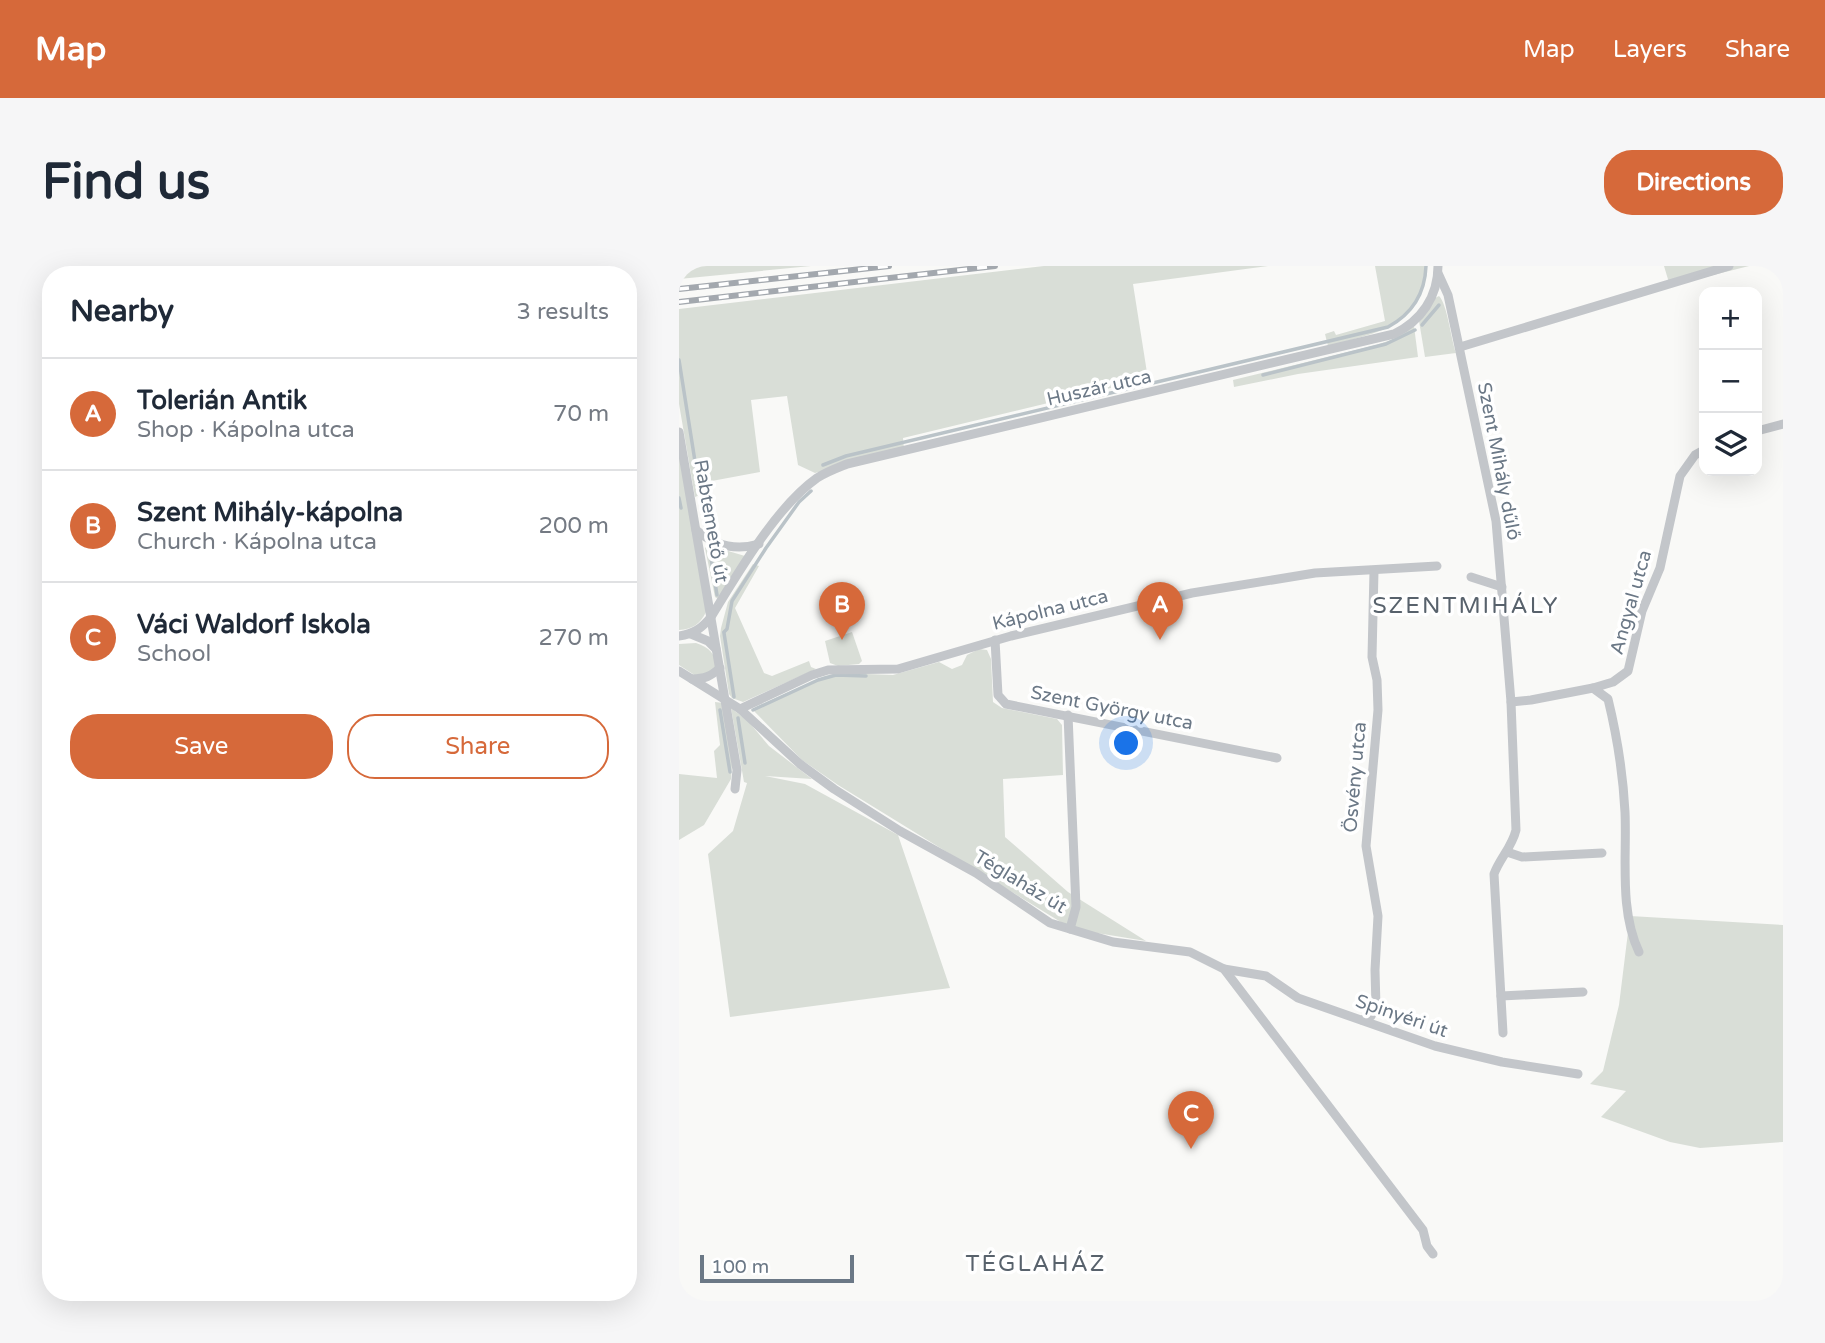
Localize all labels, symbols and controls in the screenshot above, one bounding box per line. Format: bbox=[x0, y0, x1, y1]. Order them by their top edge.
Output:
text: Map bbox=[35, 30, 106, 69]
text: Map bbox=[1523, 35, 1575, 64]
text: Layers bbox=[1613, 35, 1687, 64]
text: Share bbox=[1725, 35, 1790, 64]
button: Directions bbox=[1604, 150, 1783, 215]
text: Find us bbox=[42, 153, 210, 212]
map controls bbox=[1699, 287, 1762, 476]
button: + bbox=[1699, 287, 1762, 350]
text: Nearby bbox=[70, 293, 174, 330]
text: 3 results bbox=[516, 298, 609, 326]
button: − bbox=[1699, 350, 1762, 413]
street label: Huszár utca bbox=[1045, 365, 1154, 411]
street label: Szent Mihály dűlő bbox=[1473, 380, 1525, 542]
text: Tolerián Antik bbox=[137, 385, 307, 416]
text: A bbox=[84, 400, 102, 428]
text: 70 m bbox=[553, 400, 609, 428]
button: layers bbox=[1699, 413, 1762, 476]
text: Shop · Kápolna utca bbox=[137, 416, 355, 444]
street label: Rabtemető út bbox=[689, 458, 733, 584]
text: Szent Mihály-kápolna bbox=[137, 497, 403, 528]
text: B bbox=[85, 512, 101, 540]
text: 200 m bbox=[539, 512, 609, 540]
text: Church · Kápolna utca bbox=[137, 528, 377, 556]
street label: Angyal utca bbox=[1606, 548, 1656, 657]
pin: B bbox=[819, 582, 865, 640]
pin: A bbox=[1137, 582, 1183, 640]
street label: Kápolna utca bbox=[990, 585, 1110, 635]
district label: SZENTMIHÁLY bbox=[1372, 592, 1560, 620]
text: Váci Waldorf Iskola bbox=[137, 609, 371, 640]
text: C bbox=[85, 624, 101, 652]
text: 270 m bbox=[539, 624, 609, 652]
text: School bbox=[137, 640, 211, 668]
street label: Szent György utca bbox=[1029, 681, 1195, 735]
button: Save bbox=[70, 714, 333, 779]
button: Share bbox=[347, 714, 609, 779]
street label: Ösvény utca bbox=[1339, 721, 1371, 833]
your location bbox=[1109, 726, 1143, 760]
street label: Téglaház út bbox=[970, 846, 1071, 918]
street label: Spinyéri út bbox=[1353, 990, 1451, 1042]
pin: C bbox=[1168, 1091, 1214, 1149]
district label: TÉGLAHÁZ bbox=[965, 1250, 1107, 1278]
scale bar bbox=[700, 1252, 854, 1284]
text: 100 m bbox=[711, 1256, 769, 1278]

